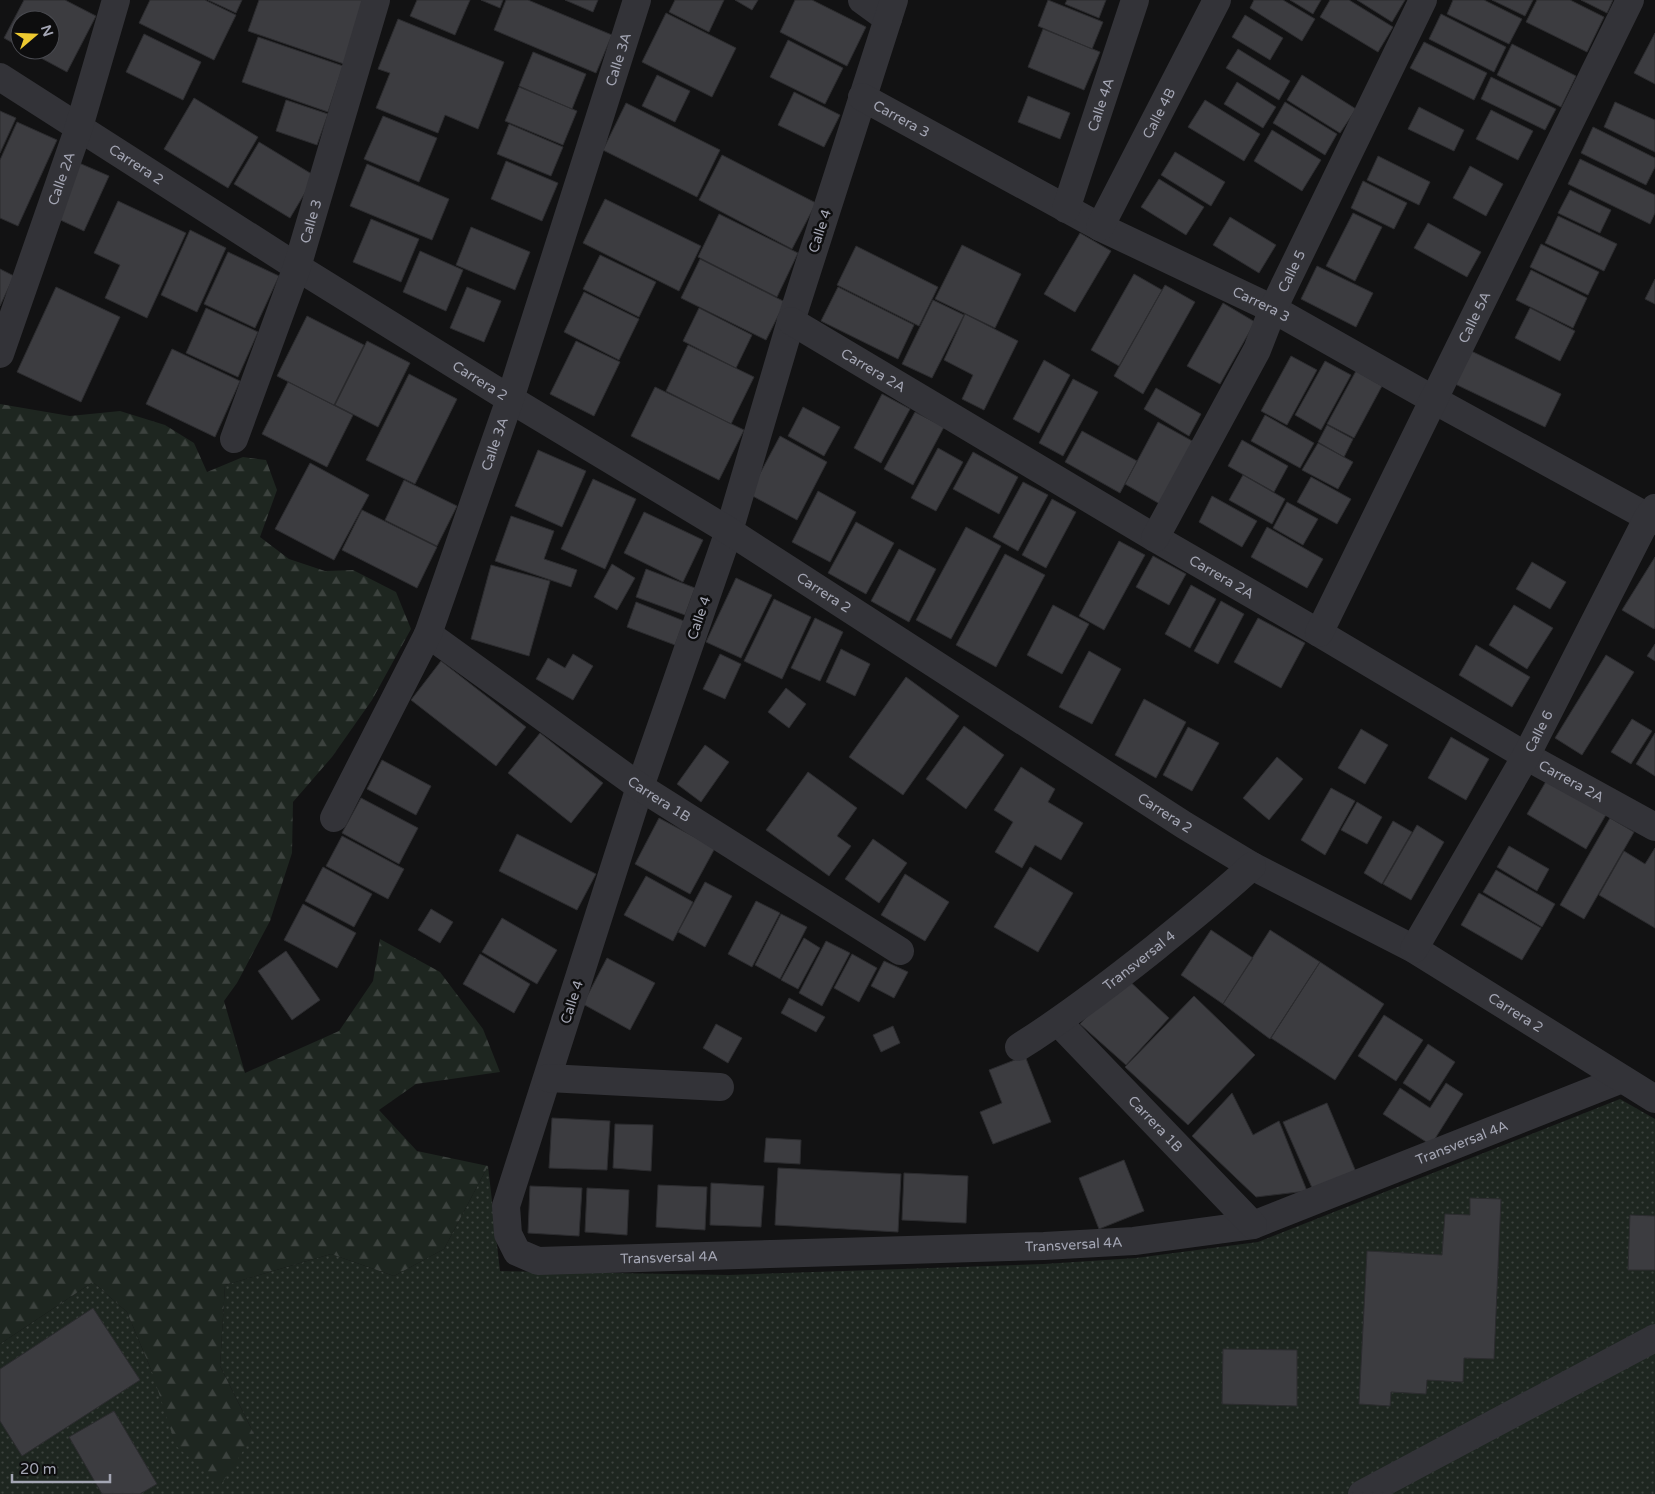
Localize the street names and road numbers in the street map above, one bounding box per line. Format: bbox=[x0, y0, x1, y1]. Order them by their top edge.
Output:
street label: Calle 3A bbox=[602, 30, 635, 88]
street label: Calle 4A bbox=[1084, 76, 1117, 134]
street label: Calle 4B bbox=[1139, 85, 1179, 141]
street label: Carrera 3 bbox=[870, 96, 933, 141]
street label: Carrera 2 bbox=[106, 140, 167, 188]
street label: Calle 2A bbox=[44, 149, 78, 207]
street label: Calle 3 bbox=[296, 197, 325, 245]
street label: Calle 4 bbox=[805, 207, 835, 255]
street label: Calle 5 bbox=[1274, 247, 1309, 295]
street label: Carrera 3 bbox=[1230, 283, 1293, 325]
street label: Calle 5A bbox=[1454, 288, 1494, 346]
street label: Carrera 2A bbox=[838, 344, 909, 396]
street label: Carrera 2 bbox=[449, 357, 511, 404]
street label: Calle 3A bbox=[477, 415, 512, 473]
street label: Carrera 2A bbox=[1186, 551, 1257, 602]
street label: Carrera 2 bbox=[793, 569, 855, 616]
street label: Calle 4 bbox=[684, 594, 714, 642]
street label: Calle 6 bbox=[1521, 707, 1557, 755]
street label: Carrera 2A bbox=[1536, 756, 1607, 806]
street label: Carrera 1B bbox=[624, 772, 694, 825]
street label: Carrera 2 bbox=[1134, 789, 1195, 837]
street label: Transversal 4 bbox=[1099, 926, 1179, 994]
street label: Calle 4 bbox=[557, 978, 587, 1026]
street label: Carrera 2 bbox=[1485, 989, 1547, 1036]
street label: Carrera 1B bbox=[1125, 1092, 1187, 1155]
street label: Transversal 4A bbox=[1413, 1117, 1510, 1168]
street label: Transversal 4A bbox=[1025, 1233, 1123, 1255]
street label: Transversal 4A bbox=[620, 1247, 718, 1267]

